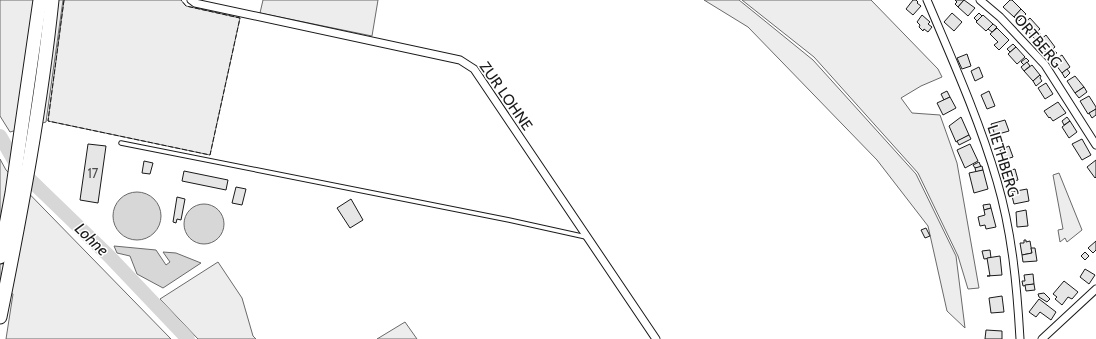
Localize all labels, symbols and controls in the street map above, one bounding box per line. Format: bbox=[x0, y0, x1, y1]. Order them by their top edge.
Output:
street label: ORTBERG bbox=[1010, 10, 1066, 72]
street label: ZUR LOHNE bbox=[476, 58, 536, 134]
street label: LIETHBERG bbox=[983, 123, 1023, 199]
house number: 17 bbox=[88, 165, 99, 181]
water label: Lohne bbox=[71, 219, 112, 260]

